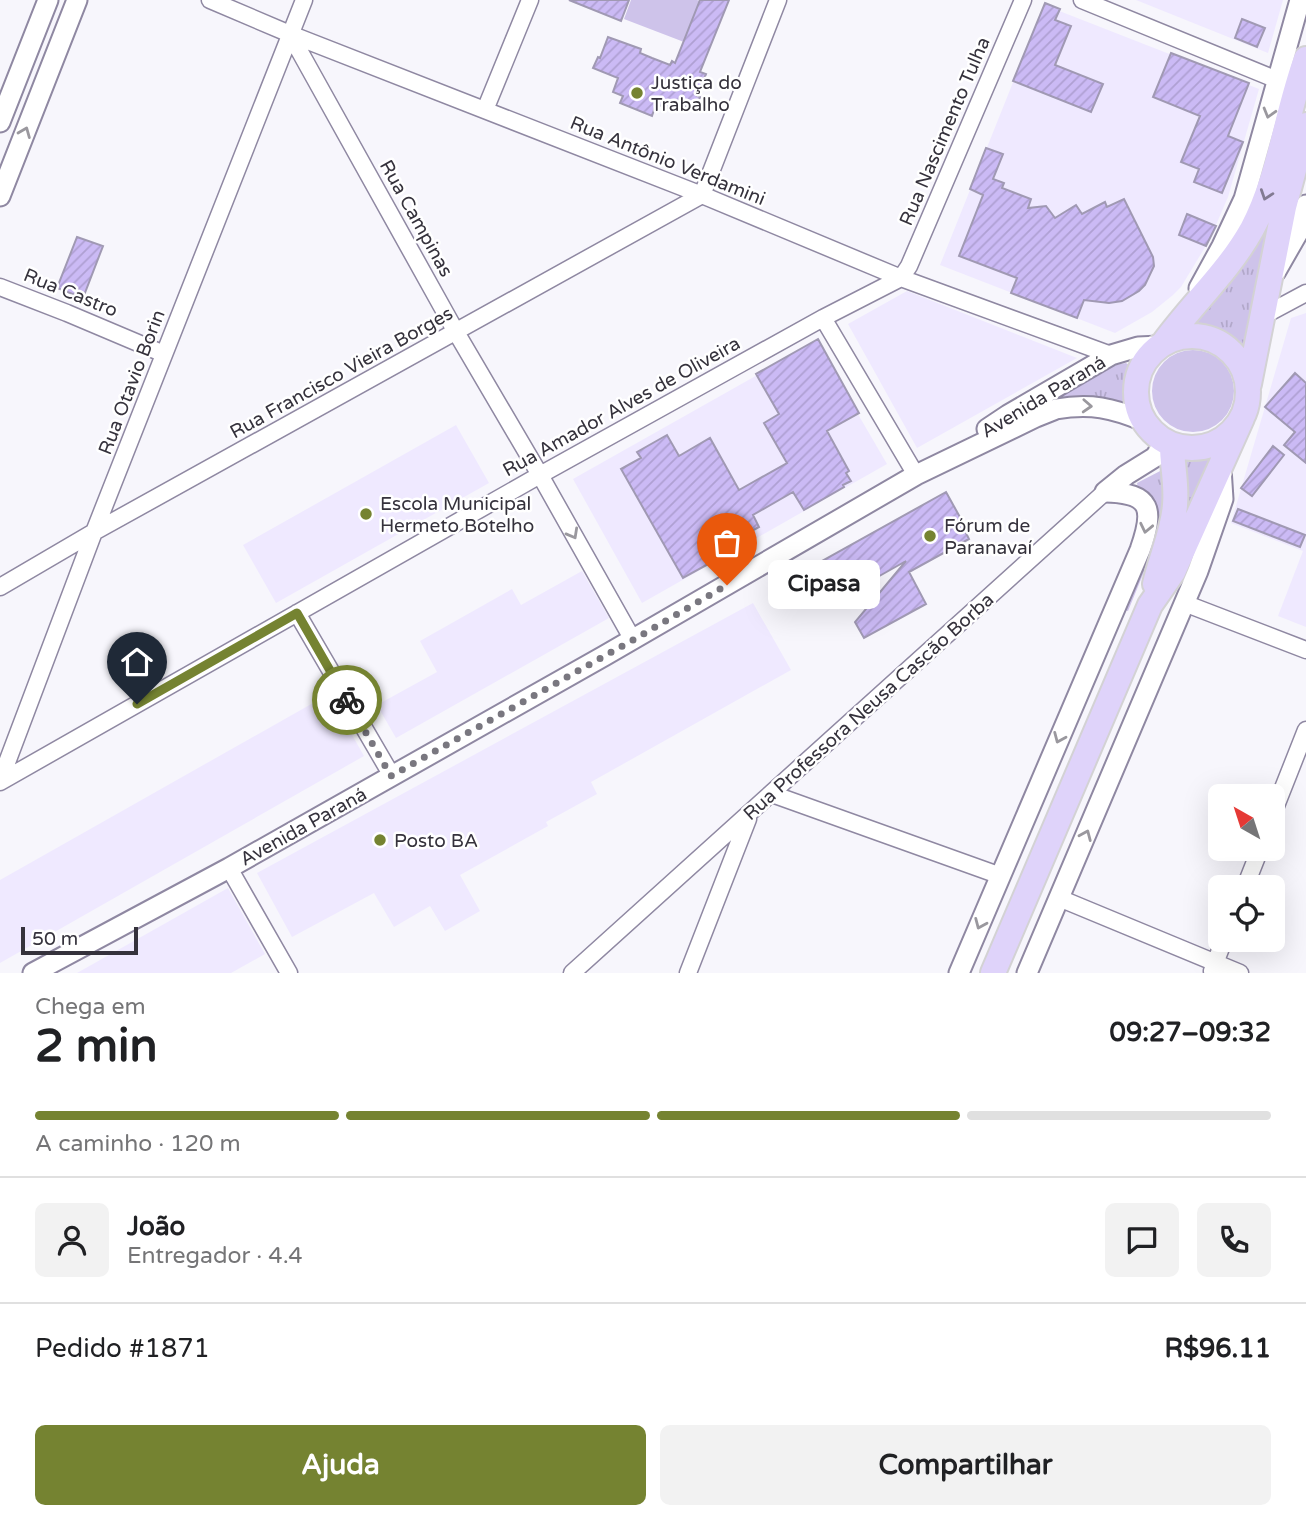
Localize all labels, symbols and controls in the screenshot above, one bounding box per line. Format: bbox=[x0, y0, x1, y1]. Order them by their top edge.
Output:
street label: Rua Nascimento Tulha bbox=[895, 34, 995, 229]
place label: Justiça do Trabalho bbox=[651, 72, 742, 116]
marker: Justiça do Trabalho bbox=[629, 85, 645, 101]
one-way arrow bbox=[1262, 107, 1277, 119]
street label: Rua Antônio Verdamini bbox=[567, 112, 768, 210]
one-way arrow bbox=[17, 127, 31, 139]
street label: Rua Campinas bbox=[375, 156, 457, 281]
one-way arrow bbox=[1260, 189, 1274, 201]
street label: Rua Castro bbox=[20, 264, 121, 322]
street label: Rua Francisco Vieira Borges bbox=[226, 302, 457, 443]
street label: Rua Otavio Borin bbox=[94, 307, 170, 458]
street label: Rua Amador Alves de Oliveira bbox=[499, 332, 744, 481]
street label: Avenida Paraná bbox=[977, 351, 1110, 443]
one-way arrow bbox=[1082, 399, 1093, 414]
place label: Escola Municipal Hermeto Botelho bbox=[380, 493, 534, 537]
marker: Escola Municipal Hermeto Botelho bbox=[358, 506, 374, 522]
pin bbox=[697, 513, 757, 585]
place label: Fórum de Paranavaí bbox=[944, 515, 1033, 559]
one-way arrow bbox=[1139, 522, 1154, 534]
icon: bag bbox=[708, 524, 746, 562]
one-way arrow bbox=[565, 527, 578, 539]
marker: Fórum de Paranavaí bbox=[922, 528, 938, 544]
callout: Cipasa bbox=[769, 560, 881, 610]
text: Cipasa bbox=[787, 570, 861, 598]
street label: Rua Professora Neusa Cascão Borba bbox=[739, 589, 998, 825]
pin bbox=[107, 632, 167, 704]
icon: home bbox=[118, 643, 156, 681]
courier bbox=[312, 665, 382, 735]
icon: bike bbox=[328, 681, 366, 719]
one-way arrow bbox=[1054, 732, 1068, 744]
street label: Avenida Paraná bbox=[236, 783, 371, 871]
north arrow bbox=[1208, 784, 1284, 861]
map controls bbox=[1208, 784, 1285, 952]
place label: Posto BA bbox=[394, 830, 478, 852]
one-way arrow bbox=[1077, 830, 1091, 842]
marker: Posto BA bbox=[372, 832, 388, 848]
button: locate bbox=[1208, 875, 1285, 952]
one-way arrow bbox=[974, 917, 988, 930]
scale bar bbox=[21, 924, 138, 956]
text: 50 m bbox=[32, 928, 78, 950]
text: Chega em bbox=[35, 993, 146, 1021]
text: 09:27–09:32 bbox=[1110, 1017, 1271, 1048]
text: 2 min bbox=[35, 1019, 158, 1074]
text: A caminho · 120 m bbox=[35, 1130, 241, 1158]
button: person bbox=[35, 1203, 109, 1277]
button: chat bbox=[1105, 1203, 1179, 1277]
button: phone bbox=[1197, 1203, 1271, 1277]
text: João bbox=[127, 1211, 185, 1242]
text: Entregador · 4.4 bbox=[127, 1242, 303, 1270]
text: Pedido #1871 bbox=[35, 1333, 210, 1364]
text: R$96.11 bbox=[1164, 1333, 1271, 1364]
button: Ajuda bbox=[35, 1425, 646, 1505]
button: Compartilhar bbox=[660, 1425, 1271, 1505]

